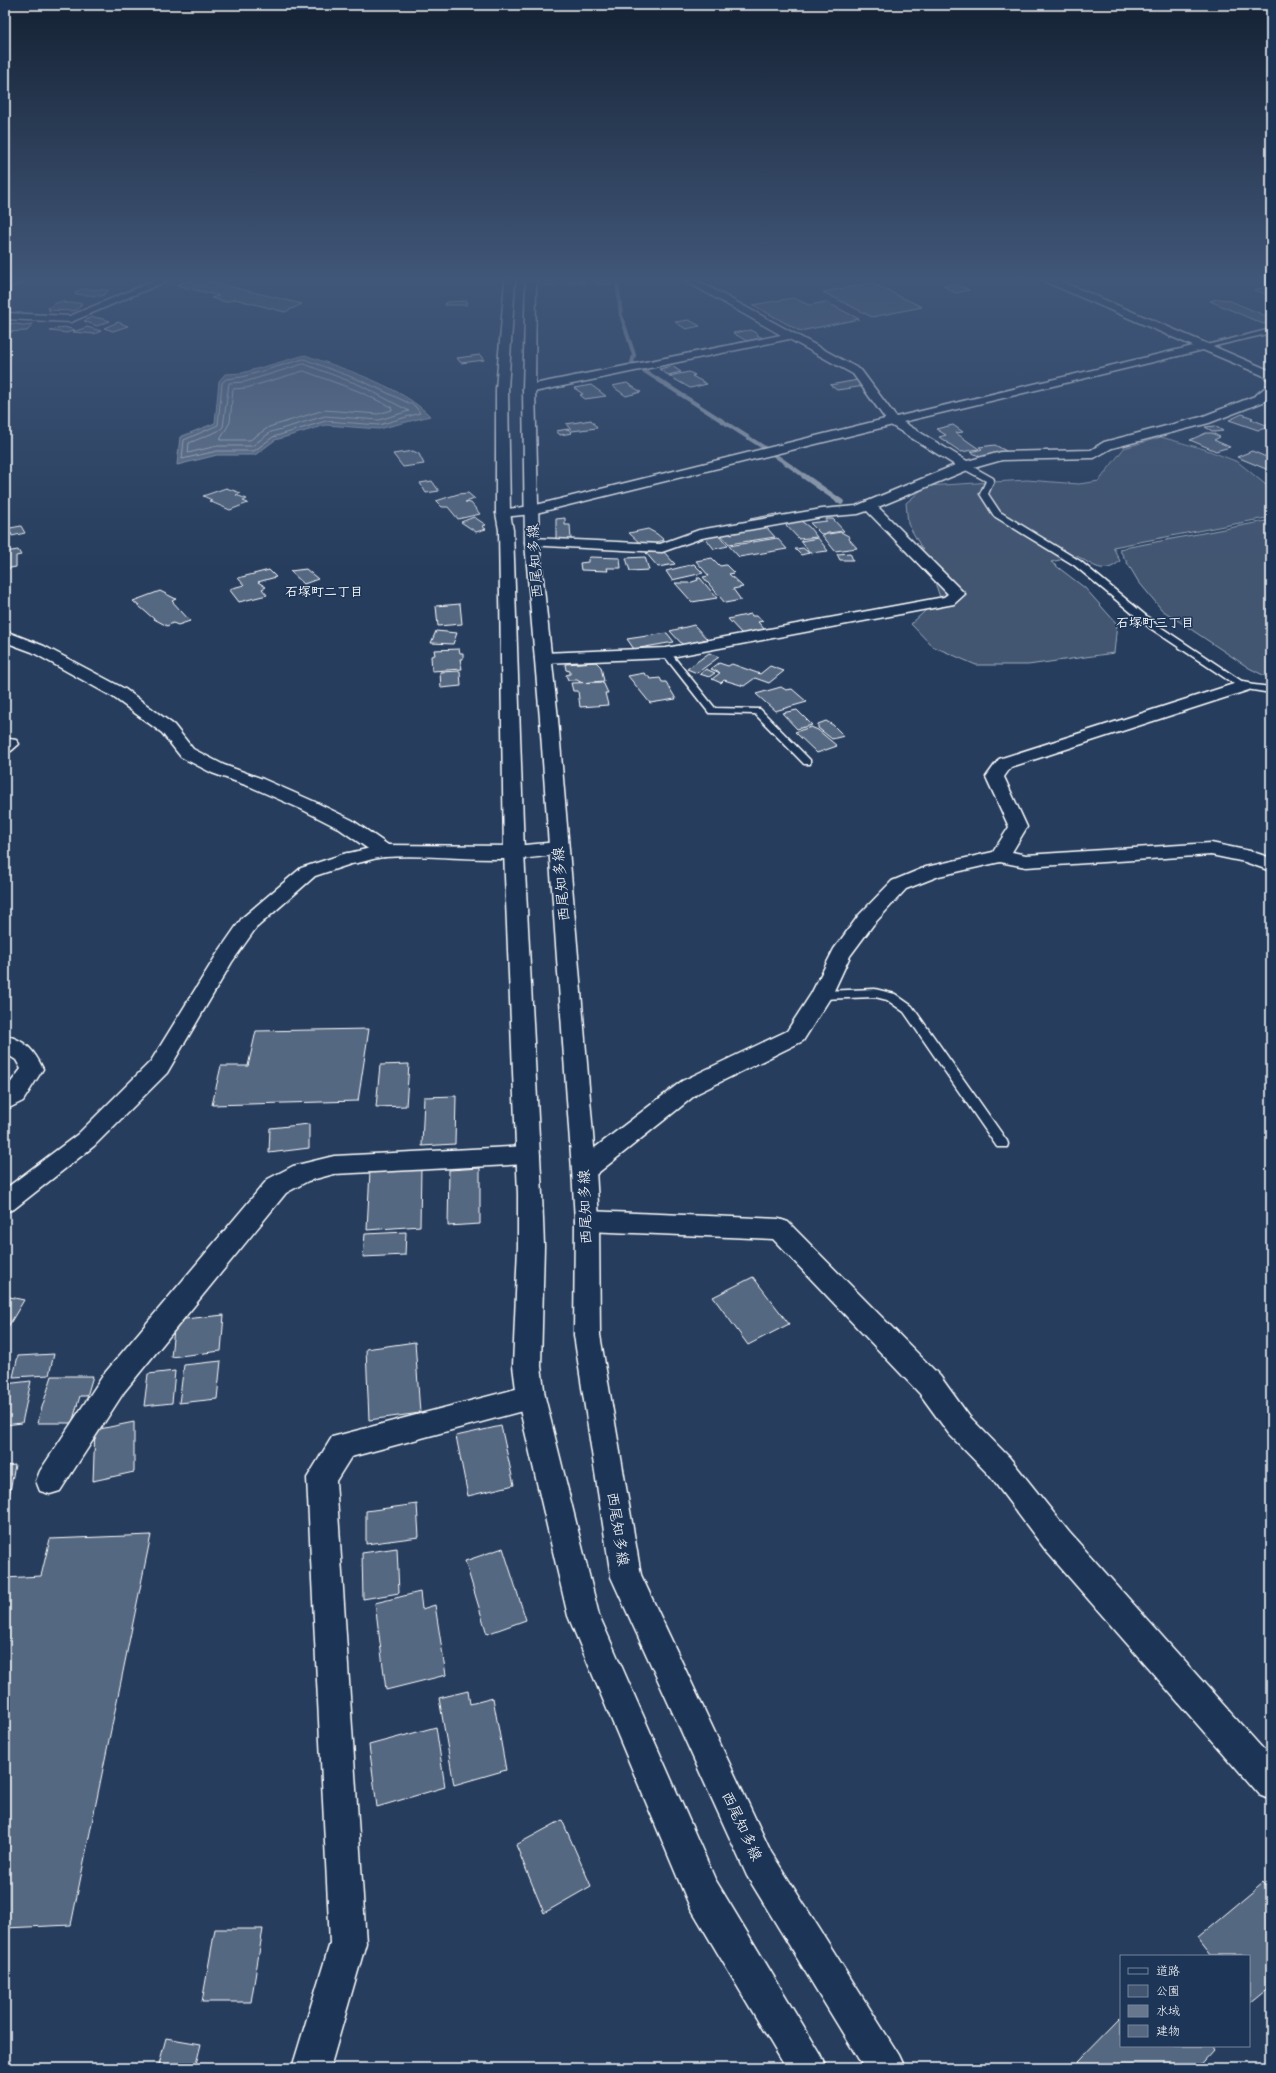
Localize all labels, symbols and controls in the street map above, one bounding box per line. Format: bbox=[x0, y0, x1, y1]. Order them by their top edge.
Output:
street label: 西尾知多線 bbox=[523, 523, 547, 599]
district label: 石塚町二丁目 bbox=[285, 584, 363, 599]
district label: 石塚町三丁目 bbox=[1116, 615, 1194, 630]
street label: 西尾知多線 bbox=[549, 846, 573, 922]
street label: 西尾知多線 bbox=[575, 1169, 595, 1245]
street label: 西尾知多線 bbox=[603, 1491, 633, 1567]
street label: 西尾知多線 bbox=[718, 1788, 766, 1864]
legend bbox=[1120, 1955, 1250, 2047]
text: 道路 bbox=[1156, 1964, 1180, 1978]
text: 公園 bbox=[1156, 1984, 1180, 1998]
text: 水域 bbox=[1156, 2004, 1180, 2018]
text: 建物 bbox=[1156, 2024, 1180, 2038]

